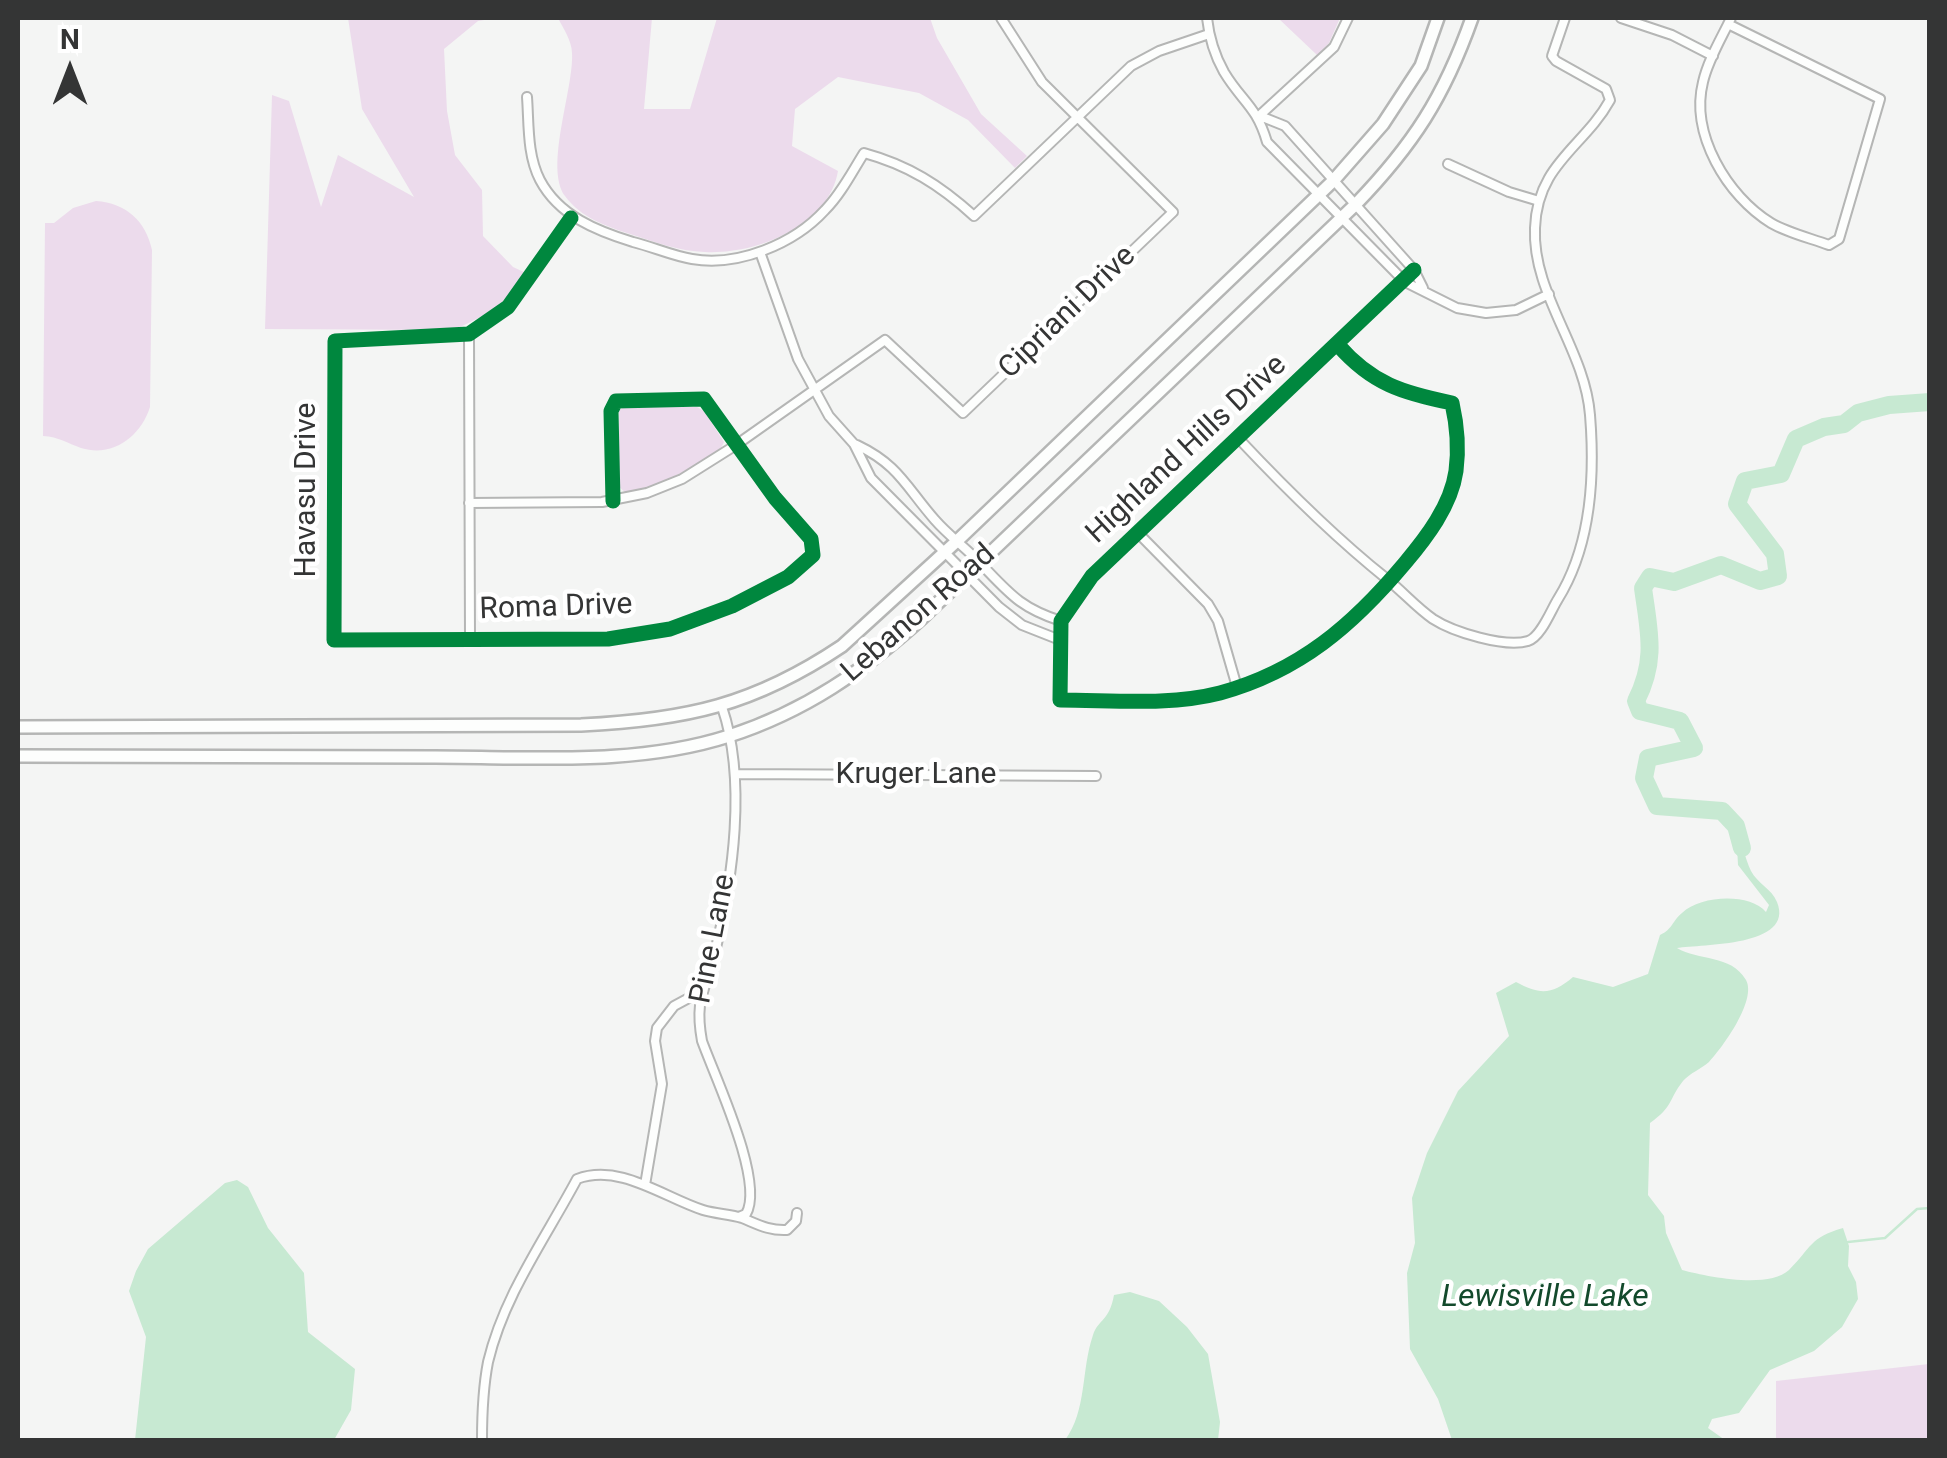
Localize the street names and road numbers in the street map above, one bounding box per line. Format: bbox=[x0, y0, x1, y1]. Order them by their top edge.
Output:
street label: Cipriani Drive bbox=[992, 239, 1144, 387]
street label: Highland Hills Drive bbox=[1080, 348, 1294, 552]
street label: Havasu Drive bbox=[289, 403, 325, 577]
street label: Lebanon Road bbox=[835, 538, 1003, 690]
street label: Roma Drive bbox=[479, 587, 633, 629]
street label: Kruger Lane bbox=[836, 757, 996, 793]
street label: Pine Lane bbox=[684, 871, 744, 1007]

